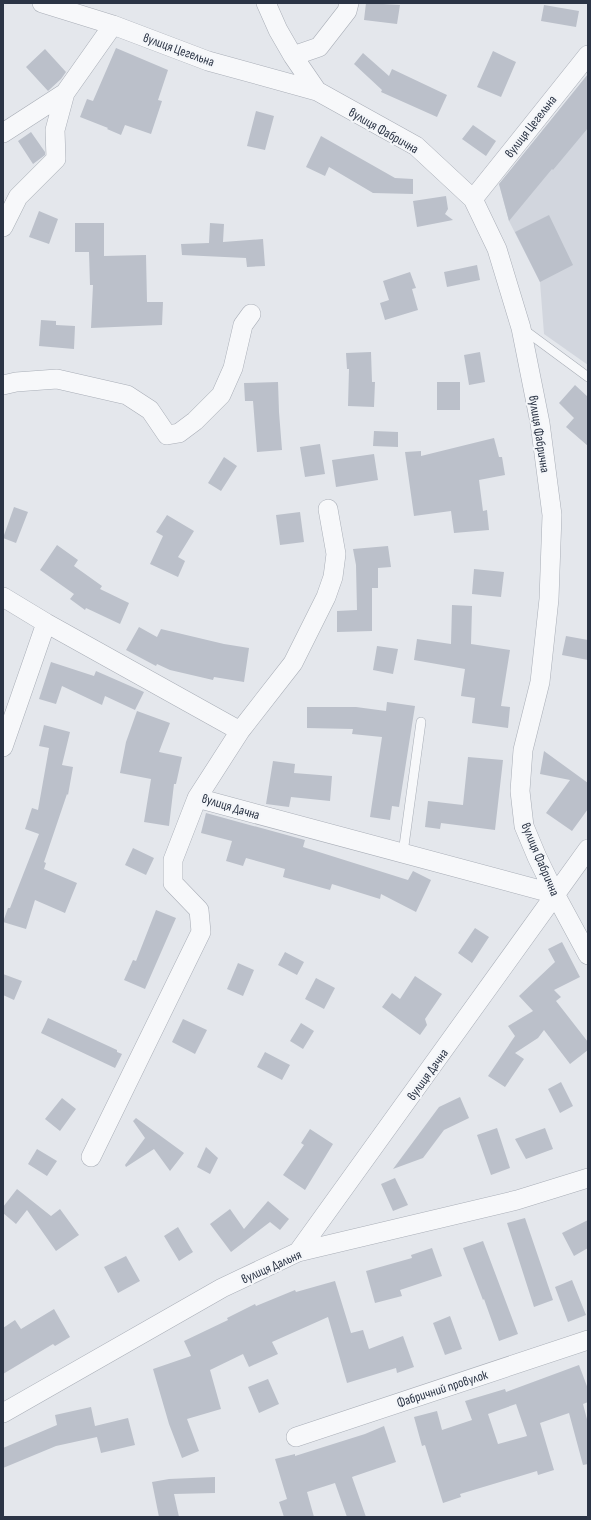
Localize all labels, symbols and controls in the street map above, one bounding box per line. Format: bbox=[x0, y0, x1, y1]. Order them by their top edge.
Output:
street label: вулиця Цегельна bbox=[141, 30, 217, 70]
street label: вулиця Цегельна bbox=[501, 92, 560, 161]
street label: вулиця Фабрична bbox=[346, 104, 421, 157]
street label: вулиця Фабрична bbox=[525, 394, 553, 474]
street label: вулиця Дачна bbox=[200, 791, 262, 823]
street label: вулиця Фабрична bbox=[517, 820, 563, 898]
street label: вулиця Дачна bbox=[404, 1046, 452, 1103]
street label: вулиця Дальня bbox=[239, 1247, 304, 1287]
street label: Фабричний провулок bbox=[395, 1367, 490, 1411]

